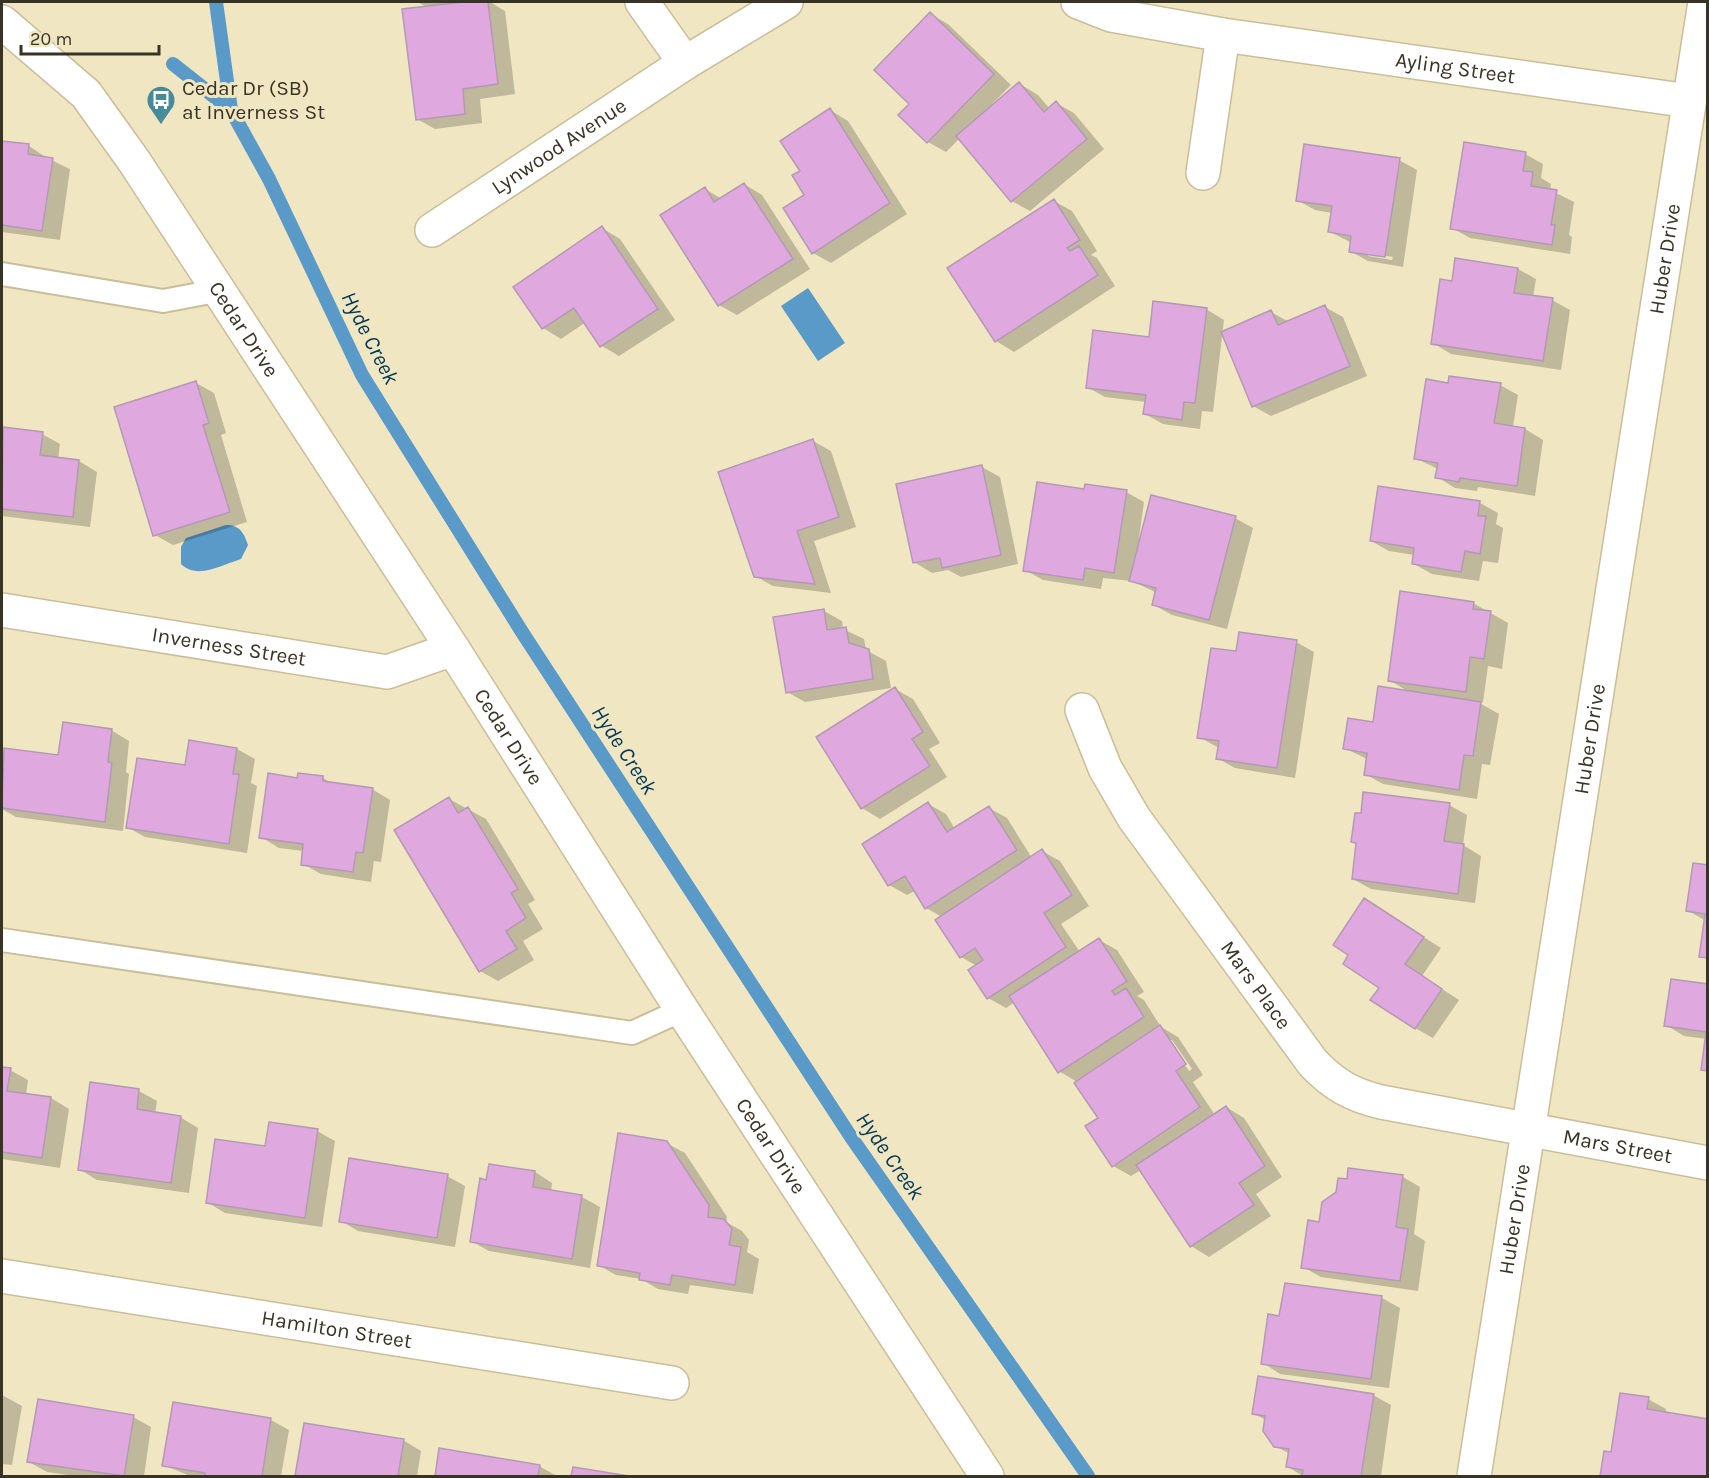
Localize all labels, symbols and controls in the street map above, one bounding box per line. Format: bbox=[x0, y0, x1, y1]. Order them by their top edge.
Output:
scale bar bbox=[21, 18, 159, 56]
text: 20 m bbox=[30, 28, 72, 50]
street label: Ayling Street bbox=[1394, 48, 1517, 88]
place label: Cedar Dr (SB) at Inverness St bbox=[182, 76, 325, 124]
bus stop icon: Cedar Dr (SB) at Inverness St bbox=[145, 84, 177, 126]
street label: Lynwood Avenue bbox=[487, 93, 631, 199]
street label: Huber Drive bbox=[1644, 202, 1685, 316]
street label: Cedar Drive bbox=[204, 277, 284, 382]
water label: Hyde Creek bbox=[336, 287, 405, 390]
street label: Inverness Street bbox=[150, 622, 308, 671]
street label: Huber Drive bbox=[1569, 682, 1610, 796]
street label: Cedar Drive bbox=[469, 684, 548, 789]
water label: Hyde Creek bbox=[586, 701, 663, 800]
street label: Mars Place bbox=[1216, 936, 1296, 1034]
street label: Cedar Drive bbox=[731, 1094, 811, 1198]
water label: Hyde Creek bbox=[850, 1107, 930, 1205]
street label: Mars Street bbox=[1561, 1124, 1674, 1168]
street label: Huber Drive bbox=[1494, 1162, 1535, 1276]
street label: Hamilton Street bbox=[260, 1306, 414, 1353]

